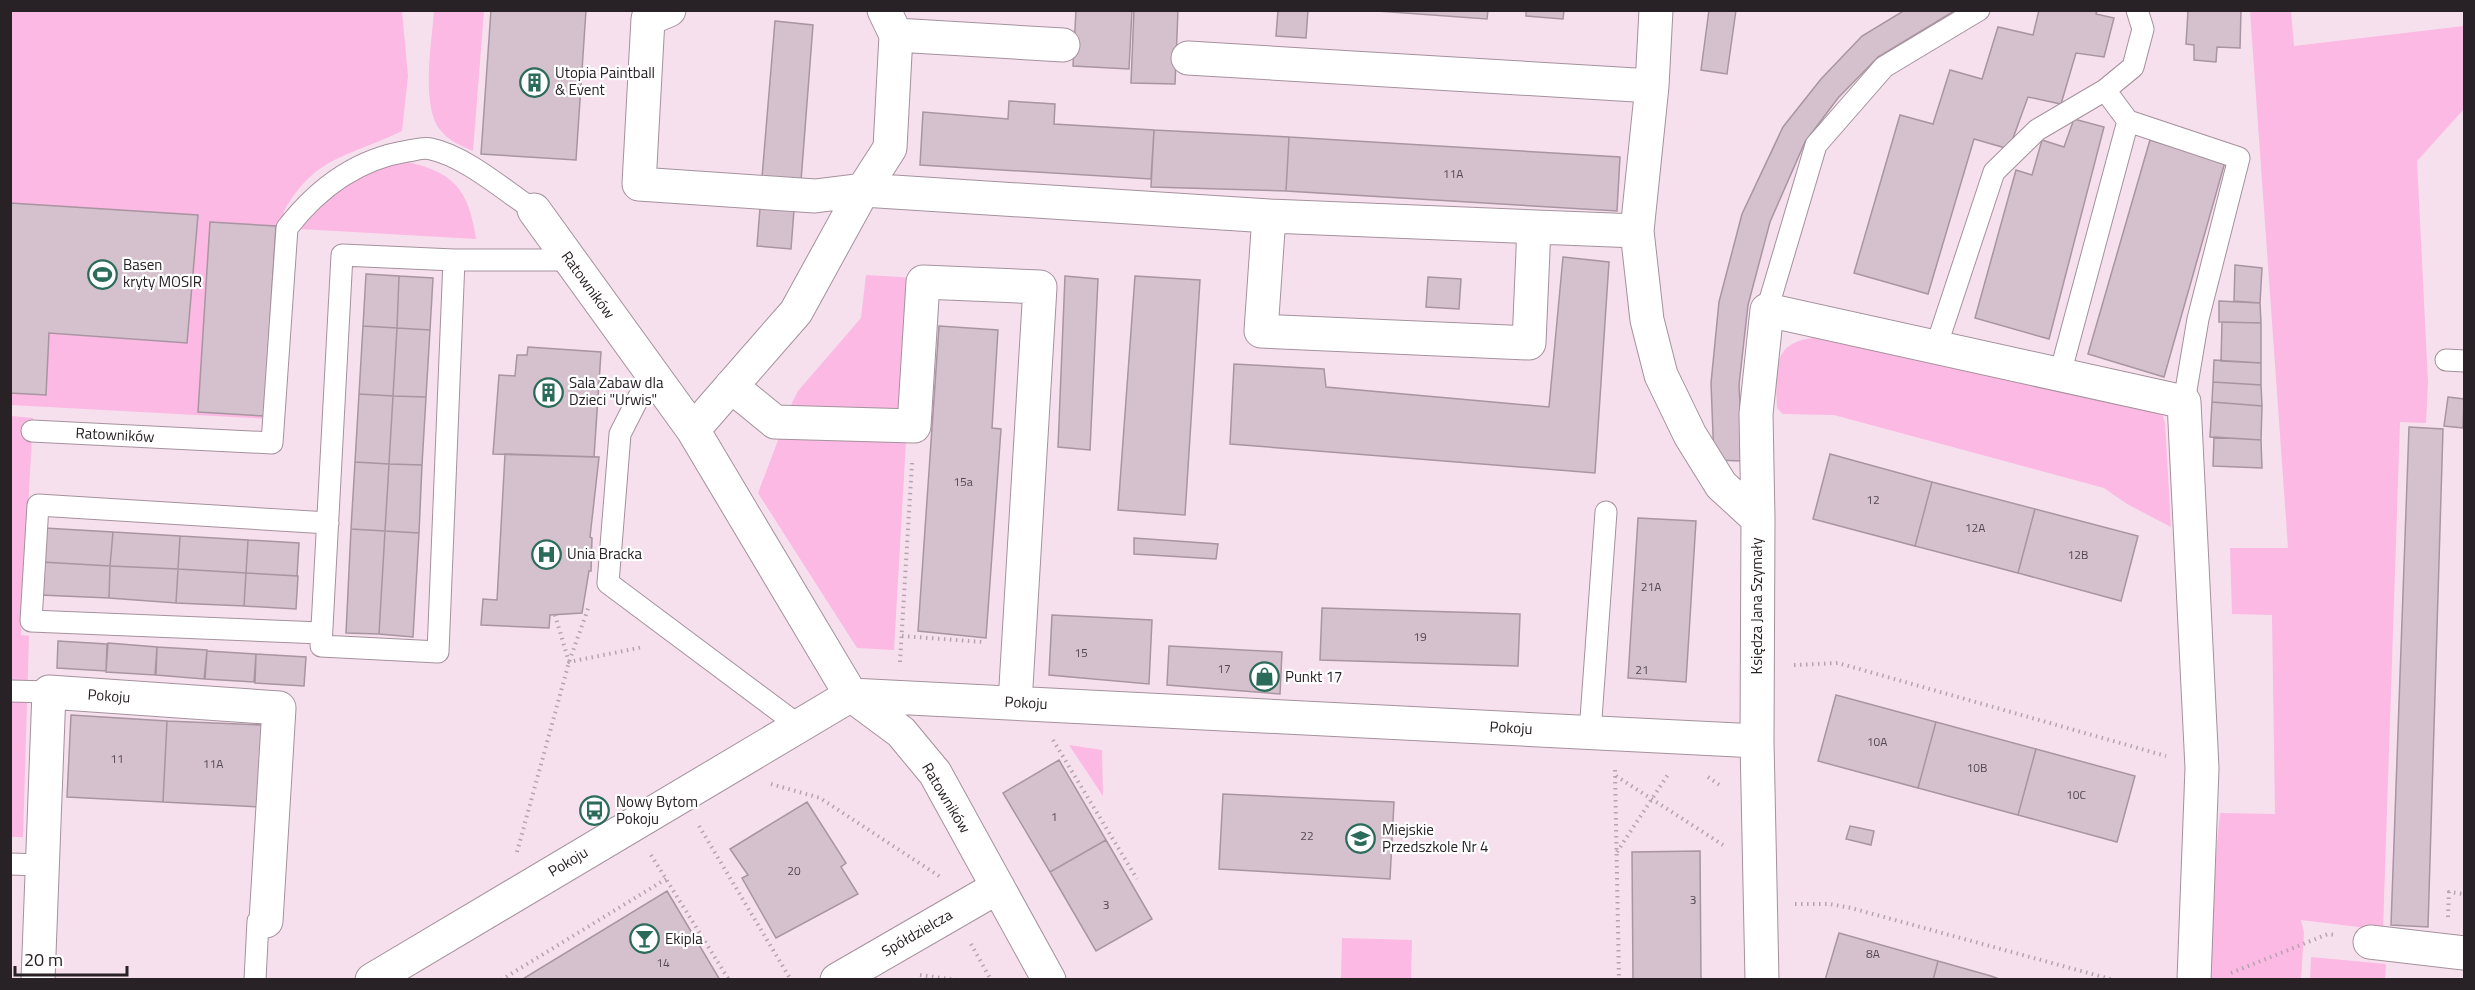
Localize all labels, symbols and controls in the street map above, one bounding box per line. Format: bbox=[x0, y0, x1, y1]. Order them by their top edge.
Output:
place label: Utopia Paintball & Event bbox=[555, 61, 655, 101]
building icon: Utopia Paintball & Event bbox=[518, 66, 550, 98]
house number: 11A bbox=[1443, 164, 1463, 183]
street label: Ratowników bbox=[556, 246, 621, 323]
place label: Basen kryty MOSIR bbox=[123, 253, 202, 293]
sports icon: Basen kryty MOSIR bbox=[86, 258, 118, 290]
place label: Sala Zabaw dla Dzieci "Urwis" bbox=[569, 371, 664, 411]
building icon: Sala Zabaw dla Dzieci "Urwis" bbox=[532, 376, 564, 408]
street label: Ratowników bbox=[75, 421, 155, 448]
house number: 15a bbox=[953, 472, 973, 491]
house number: 12 bbox=[1866, 490, 1880, 509]
house number: 12A bbox=[1965, 518, 1985, 537]
hospital icon: Unia Bracka bbox=[530, 538, 562, 570]
street label: Księdza Jana Szymały bbox=[1745, 538, 1768, 674]
place label: Unia Bracka bbox=[567, 542, 642, 565]
house number: 12B bbox=[2068, 545, 2088, 564]
house number: 21A bbox=[1641, 577, 1661, 596]
house number: 19 bbox=[1413, 627, 1427, 646]
house number: 15 bbox=[1074, 643, 1088, 662]
house number: 17 bbox=[1217, 659, 1231, 678]
house number: 21 bbox=[1635, 660, 1649, 679]
shop icon: Punkt 17 bbox=[1248, 661, 1280, 693]
place label: Punkt 17 bbox=[1285, 665, 1342, 688]
street label: Pokoju bbox=[87, 683, 131, 708]
street label: Pokoju bbox=[1004, 690, 1048, 715]
street label: Pokoju bbox=[1489, 715, 1533, 740]
house number: 10A bbox=[1867, 732, 1887, 751]
house number: 11 bbox=[110, 749, 124, 768]
house number: 11A bbox=[203, 754, 223, 773]
street label: Ratowników bbox=[916, 758, 977, 837]
house number: 10B bbox=[1967, 758, 1987, 777]
house number: 10C bbox=[2066, 785, 2086, 804]
place label: Nowy Bytom Pokoju bbox=[616, 790, 698, 830]
bus stop icon: Nowy Bytom Pokoju bbox=[579, 795, 611, 827]
house number: 1 bbox=[1051, 807, 1057, 826]
place label: Miejskie Przedszkole Nr 4 bbox=[1382, 818, 1488, 858]
school or university icon: Miejskie Przedszkole Nr 4 bbox=[1345, 823, 1377, 855]
house number: 22 bbox=[1300, 826, 1314, 845]
street label: Pokoju bbox=[543, 841, 592, 882]
house number: 20 bbox=[787, 861, 801, 880]
house number: 3 bbox=[1690, 890, 1696, 909]
house number: 3 bbox=[1103, 895, 1109, 914]
street label: Spółdzielcza bbox=[877, 903, 957, 962]
bar icon: Ekipla bbox=[628, 923, 660, 955]
place label: Ekipla bbox=[665, 927, 703, 950]
scale bar bbox=[15, 939, 128, 977]
house number: 8A bbox=[1866, 944, 1880, 963]
text: 20 m bbox=[24, 946, 63, 973]
house number: 14 bbox=[656, 953, 670, 972]

